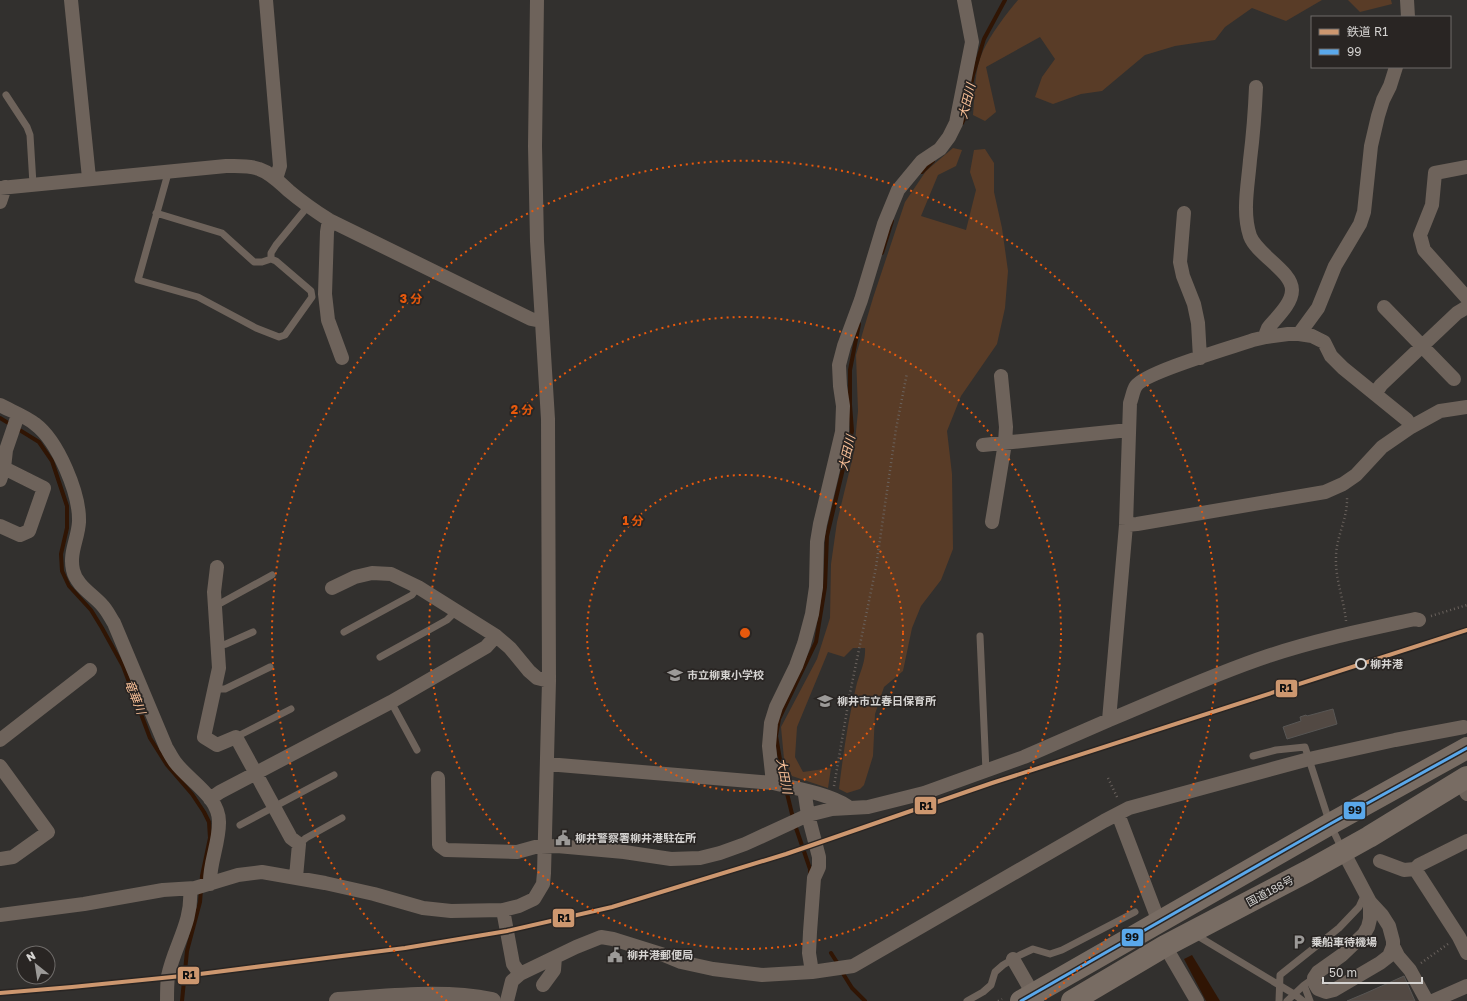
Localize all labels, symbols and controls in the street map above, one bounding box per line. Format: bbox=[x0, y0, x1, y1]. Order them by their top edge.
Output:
legend bbox=[1311, 16, 1451, 68]
text: 鉄道 R1 bbox=[1347, 24, 1388, 39]
text: 99 bbox=[1347, 44, 1362, 59]
water label: 大田川 bbox=[955, 80, 979, 120]
text: 3 分 bbox=[400, 291, 422, 306]
text: 2 分 bbox=[511, 402, 533, 417]
water label: 大田川 bbox=[835, 432, 858, 472]
text: 1 分 bbox=[622, 513, 644, 528]
centre of rings bbox=[738, 626, 752, 640]
place label: 柳井港 bbox=[1370, 657, 1403, 670]
marker: 柳井港 bbox=[1355, 658, 1367, 670]
school or university icon: 市立柳東小学校 bbox=[666, 666, 684, 684]
place label: 市立柳東小学校 bbox=[687, 668, 764, 681]
water label: 竜華川 bbox=[122, 677, 150, 718]
line badge: R1 bbox=[1275, 679, 1298, 698]
text: R1 bbox=[1279, 681, 1293, 694]
school or university icon: 柳井市立春日保育所 bbox=[816, 692, 834, 710]
place label: 柳井市立春日保育所 bbox=[837, 694, 936, 707]
water label: 大田川 bbox=[774, 757, 796, 797]
line badge: R1 bbox=[914, 796, 937, 815]
text: R1 bbox=[919, 799, 933, 812]
line badge: 99 bbox=[1343, 801, 1366, 820]
text: 99 bbox=[1348, 803, 1362, 816]
public building icon: 柳井警察署柳井港駐在所 bbox=[554, 829, 572, 847]
place label: 柳井警察署柳井港駐在所 bbox=[575, 831, 696, 844]
street label: 国道188号 bbox=[1244, 873, 1296, 908]
line badge: R1 bbox=[552, 908, 575, 928]
text: R1 bbox=[557, 911, 571, 924]
line badge: 99 bbox=[1121, 928, 1144, 947]
text: 99 bbox=[1125, 930, 1139, 943]
parking icon: 乗船車待機場 bbox=[1290, 933, 1308, 951]
place label: 乗船車待機場 bbox=[1311, 935, 1377, 948]
north arrow bbox=[16, 945, 56, 985]
public building icon: 柳井港郵便局 bbox=[606, 946, 624, 964]
text: N bbox=[24, 948, 38, 964]
place label: 柳井港郵便局 bbox=[627, 948, 693, 961]
scale bar bbox=[1323, 959, 1422, 985]
text: 50 m bbox=[1329, 965, 1357, 980]
line badge: R1 bbox=[177, 966, 200, 985]
text: R1 bbox=[182, 968, 196, 981]

